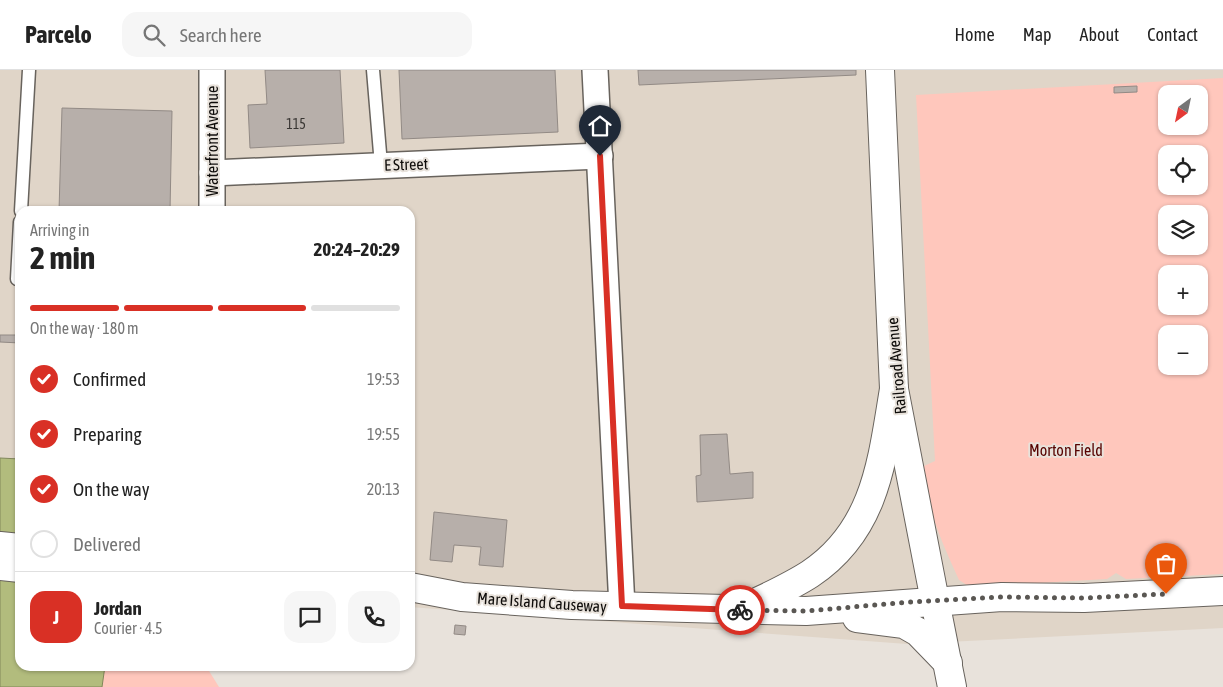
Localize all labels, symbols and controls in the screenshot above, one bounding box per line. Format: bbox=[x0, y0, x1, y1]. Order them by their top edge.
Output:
search box bbox=[122, 12, 472, 57]
text: Parcelo bbox=[25, 21, 92, 48]
icon: search bbox=[140, 21, 168, 49]
text: Search here bbox=[180, 24, 262, 46]
text: Home bbox=[955, 24, 995, 45]
text: Map bbox=[1023, 24, 1052, 45]
text: About bbox=[1080, 24, 1119, 45]
text: Contact bbox=[1147, 24, 1198, 45]
north arrow bbox=[1158, 85, 1208, 135]
map controls bbox=[1158, 85, 1208, 375]
street label: Waterfront Avenue bbox=[203, 86, 221, 196]
pin bbox=[579, 105, 621, 156]
icon: home bbox=[586, 112, 614, 140]
house number: 115 bbox=[286, 116, 306, 132]
button: locate bbox=[1158, 145, 1208, 195]
street label: E Street bbox=[384, 154, 429, 174]
button: layers bbox=[1158, 205, 1208, 255]
text: Arriving in bbox=[30, 221, 90, 239]
text: 20:24–20:29 bbox=[313, 238, 400, 260]
text: 2 min bbox=[30, 239, 95, 276]
button: + bbox=[1158, 265, 1208, 315]
street label: Railroad Avenue bbox=[883, 317, 909, 415]
text: On the way · 180 m bbox=[30, 319, 139, 337]
button: − bbox=[1158, 325, 1208, 375]
icon: check bbox=[30, 365, 58, 393]
text: Confirmed bbox=[73, 368, 146, 390]
text: 19:53 bbox=[367, 370, 400, 388]
icon: check bbox=[30, 420, 58, 448]
text: Preparing bbox=[73, 423, 142, 445]
text: 19:55 bbox=[367, 425, 400, 443]
park label: Morton Field bbox=[1029, 441, 1103, 459]
icon: check bbox=[30, 475, 58, 503]
text: On the way bbox=[73, 478, 150, 500]
text: 20:13 bbox=[367, 480, 400, 498]
text: Delivered bbox=[73, 533, 141, 555]
pin bbox=[1145, 543, 1187, 594]
icon: bag bbox=[1152, 550, 1180, 578]
courier bbox=[715, 585, 765, 635]
street label: Mare Island Causeway bbox=[477, 588, 608, 617]
button: chat bbox=[284, 591, 336, 643]
button: phone bbox=[348, 591, 400, 643]
icon: bike bbox=[726, 596, 754, 624]
text: Jordan bbox=[94, 597, 142, 619]
text: J bbox=[53, 606, 59, 628]
text: Courier · 4.5 bbox=[94, 619, 163, 637]

